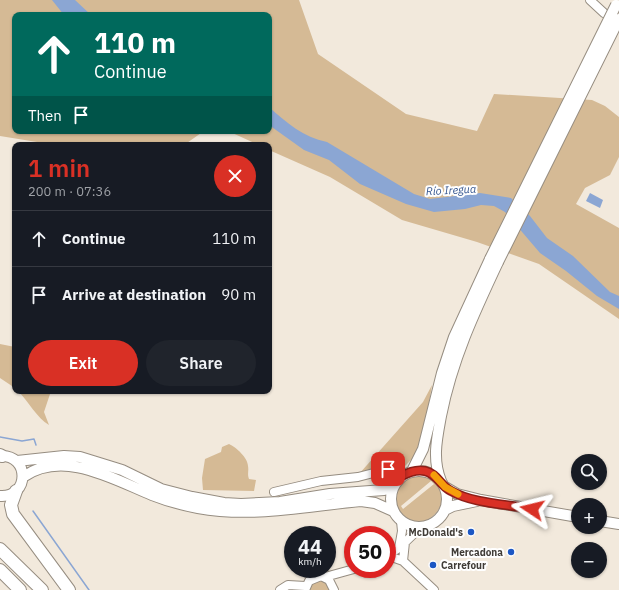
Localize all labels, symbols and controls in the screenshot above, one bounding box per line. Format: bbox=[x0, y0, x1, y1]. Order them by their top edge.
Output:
text: 110 m bbox=[94, 24, 176, 61]
icon: ahead bbox=[28, 28, 80, 80]
text: Continue bbox=[94, 60, 167, 83]
icon: arrive bbox=[70, 104, 92, 126]
text: Then bbox=[28, 106, 62, 125]
text: 1 min bbox=[28, 152, 90, 184]
button: close bbox=[214, 155, 256, 197]
water label: Río Iregua bbox=[425, 182, 477, 198]
text: 200 m · 07:36 bbox=[28, 183, 111, 200]
icon: ahead bbox=[28, 228, 50, 250]
text: Continue bbox=[62, 229, 126, 248]
text: 110 m bbox=[212, 229, 256, 248]
icon: arrive bbox=[28, 284, 50, 306]
text: Arrive at destination bbox=[62, 285, 206, 304]
text: 90 m bbox=[221, 285, 256, 304]
button: Exit bbox=[28, 340, 138, 386]
button: Share bbox=[146, 340, 256, 386]
pin bbox=[371, 452, 405, 486]
map controls bbox=[571, 454, 607, 578]
button: search bbox=[571, 454, 607, 490]
icon: arrive bbox=[377, 458, 399, 480]
position arrow bbox=[511, 488, 553, 530]
button: + bbox=[571, 498, 607, 534]
speed limit sign: 50 bbox=[344, 526, 396, 578]
place label: McDonald's bbox=[409, 526, 463, 539]
marker: McDonald's bbox=[466, 527, 476, 537]
text: 44 bbox=[298, 533, 322, 560]
button: − bbox=[571, 542, 607, 578]
place label: Mercadona bbox=[451, 546, 503, 559]
marker: Mercadona bbox=[506, 547, 516, 557]
text: km/h bbox=[298, 555, 322, 568]
place label: Carrefour bbox=[441, 559, 486, 572]
marker: Carrefour bbox=[428, 560, 438, 570]

